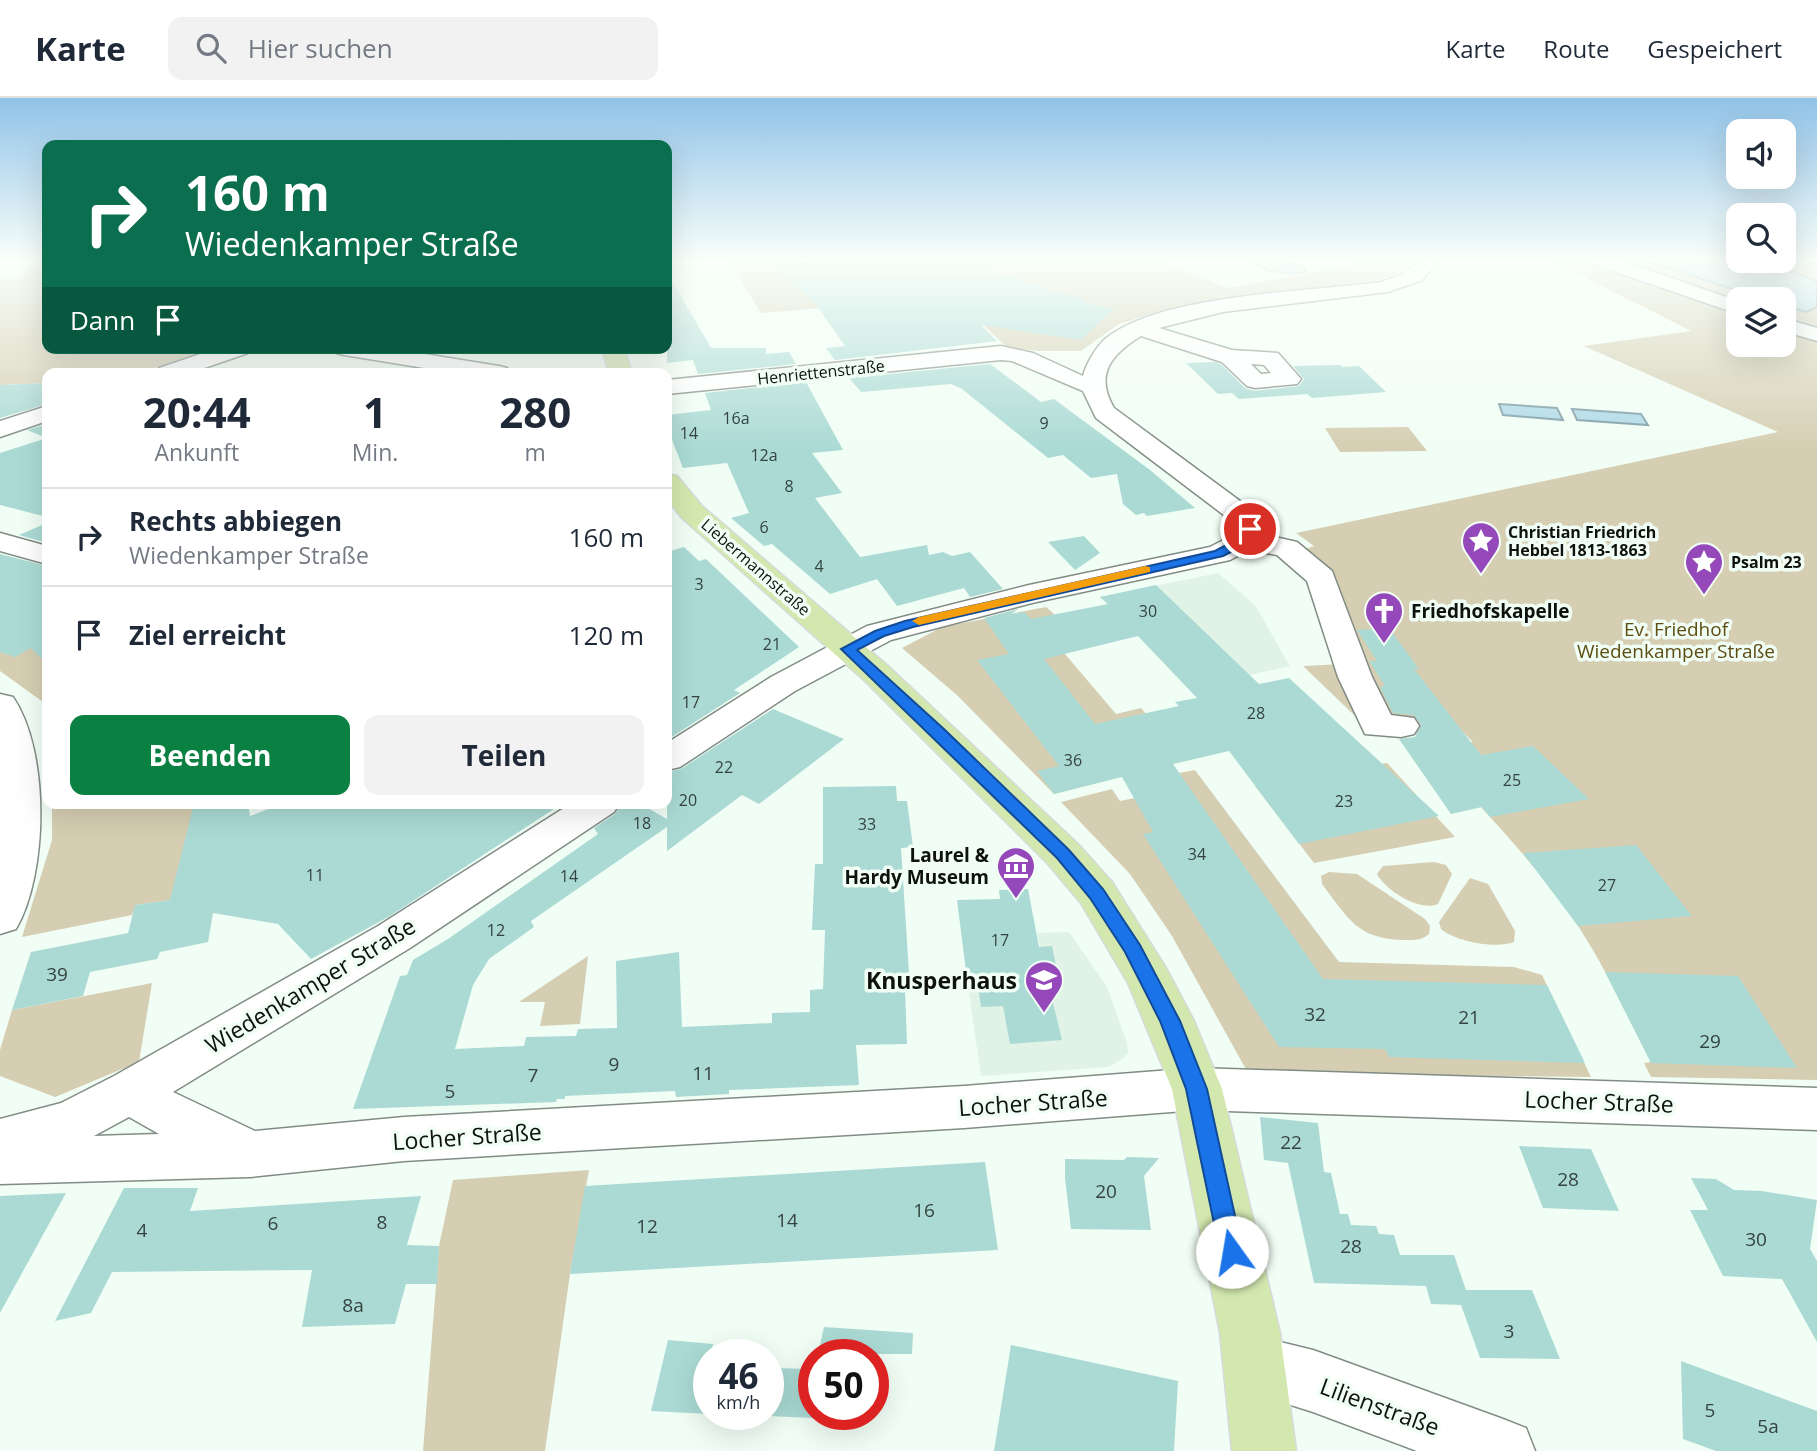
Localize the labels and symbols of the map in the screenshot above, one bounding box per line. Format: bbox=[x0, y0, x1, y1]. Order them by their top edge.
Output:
street label: Henriettenstraße bbox=[756, 354, 886, 390]
house number: 16a bbox=[722, 407, 750, 429]
house number: 9 bbox=[1039, 412, 1049, 434]
house number: 14 bbox=[680, 422, 698, 444]
house number: 12a bbox=[750, 444, 778, 466]
house number: 8 bbox=[784, 475, 794, 497]
pin bbox=[1220, 499, 1280, 559]
street label: Liebermannstraße bbox=[697, 514, 815, 620]
house number: 6 bbox=[759, 516, 769, 538]
place icon: Christian Friedrich Hebbel 1813-1863 bbox=[1460, 520, 1502, 575]
place label: Christian Friedrich Hebbel 1813-1863 bbox=[1508, 521, 1656, 561]
place icon: Psalm 23 bbox=[1683, 541, 1725, 596]
place label: Psalm 23 bbox=[1731, 551, 1802, 573]
house number: 4 bbox=[814, 555, 824, 577]
house number: 3 bbox=[694, 573, 704, 595]
church icon: Friedhofskapelle bbox=[1363, 590, 1405, 645]
place label: Friedhofskapelle bbox=[1411, 598, 1570, 624]
house number: 30 bbox=[1139, 600, 1157, 622]
park label: Ev. Friedhof Wiedenkamper Straße bbox=[1577, 616, 1775, 664]
house number: 21 bbox=[763, 633, 781, 655]
house number: 17 bbox=[682, 691, 700, 713]
house number: 28 bbox=[1247, 702, 1265, 724]
house number: 36 bbox=[1064, 749, 1082, 771]
house number: 22 bbox=[715, 756, 733, 778]
house number: 25 bbox=[1503, 769, 1521, 791]
house number: 20 bbox=[679, 789, 697, 811]
house number: 23 bbox=[1335, 790, 1353, 812]
house number: 18 bbox=[633, 812, 651, 834]
house number: 33 bbox=[858, 813, 876, 835]
place label: Laurel & Hardy Museum bbox=[844, 842, 990, 890]
house number: 34 bbox=[1188, 843, 1206, 865]
museum icon: Laurel & Hardy Museum bbox=[995, 845, 1037, 900]
house number: 11 bbox=[306, 864, 324, 886]
house number: 14 bbox=[560, 865, 578, 887]
house number: 27 bbox=[1598, 874, 1616, 896]
street label: Wiedenkamper Straße bbox=[199, 910, 421, 1060]
house number: 12 bbox=[487, 919, 505, 941]
house number: 17 bbox=[991, 929, 1009, 951]
school or university icon: Knusperhaus bbox=[1023, 959, 1065, 1014]
house number: 39 bbox=[46, 961, 68, 987]
place label: Knusperhaus bbox=[866, 964, 1017, 996]
house number: 32 bbox=[1304, 1001, 1326, 1027]
house number: 21 bbox=[1458, 1004, 1480, 1030]
house number: 29 bbox=[1699, 1028, 1721, 1054]
house number: 9 bbox=[609, 1051, 619, 1077]
house number: 11 bbox=[692, 1060, 714, 1086]
house number: 7 bbox=[528, 1062, 538, 1088]
house number: 5 bbox=[445, 1078, 455, 1104]
street label: Locher Straße bbox=[957, 1081, 1109, 1123]
street label: Locher Straße bbox=[1524, 1082, 1674, 1120]
street label: Locher Straße bbox=[391, 1115, 543, 1157]
house number: 22 bbox=[1280, 1129, 1302, 1155]
house number: 28 bbox=[1557, 1166, 1579, 1192]
house number: 20 bbox=[1095, 1178, 1117, 1204]
house number: 16 bbox=[913, 1197, 935, 1223]
house number: 14 bbox=[776, 1207, 798, 1233]
house number: 8 bbox=[377, 1209, 387, 1235]
house number: 6 bbox=[268, 1210, 278, 1236]
house number: 12 bbox=[636, 1213, 658, 1239]
position arrow bbox=[1195, 1215, 1269, 1289]
house number: 4 bbox=[137, 1217, 148, 1243]
house number: 30 bbox=[1745, 1226, 1767, 1252]
house number: 28 bbox=[1340, 1233, 1362, 1259]
house number: 8a bbox=[342, 1292, 364, 1318]
house number: 3 bbox=[1504, 1318, 1514, 1344]
speed limit sign: 50 bbox=[798, 1339, 889, 1430]
street label: Lilienstraße bbox=[1316, 1370, 1444, 1442]
house number: 5 bbox=[1705, 1397, 1715, 1423]
house number: 5a bbox=[1757, 1413, 1779, 1439]

